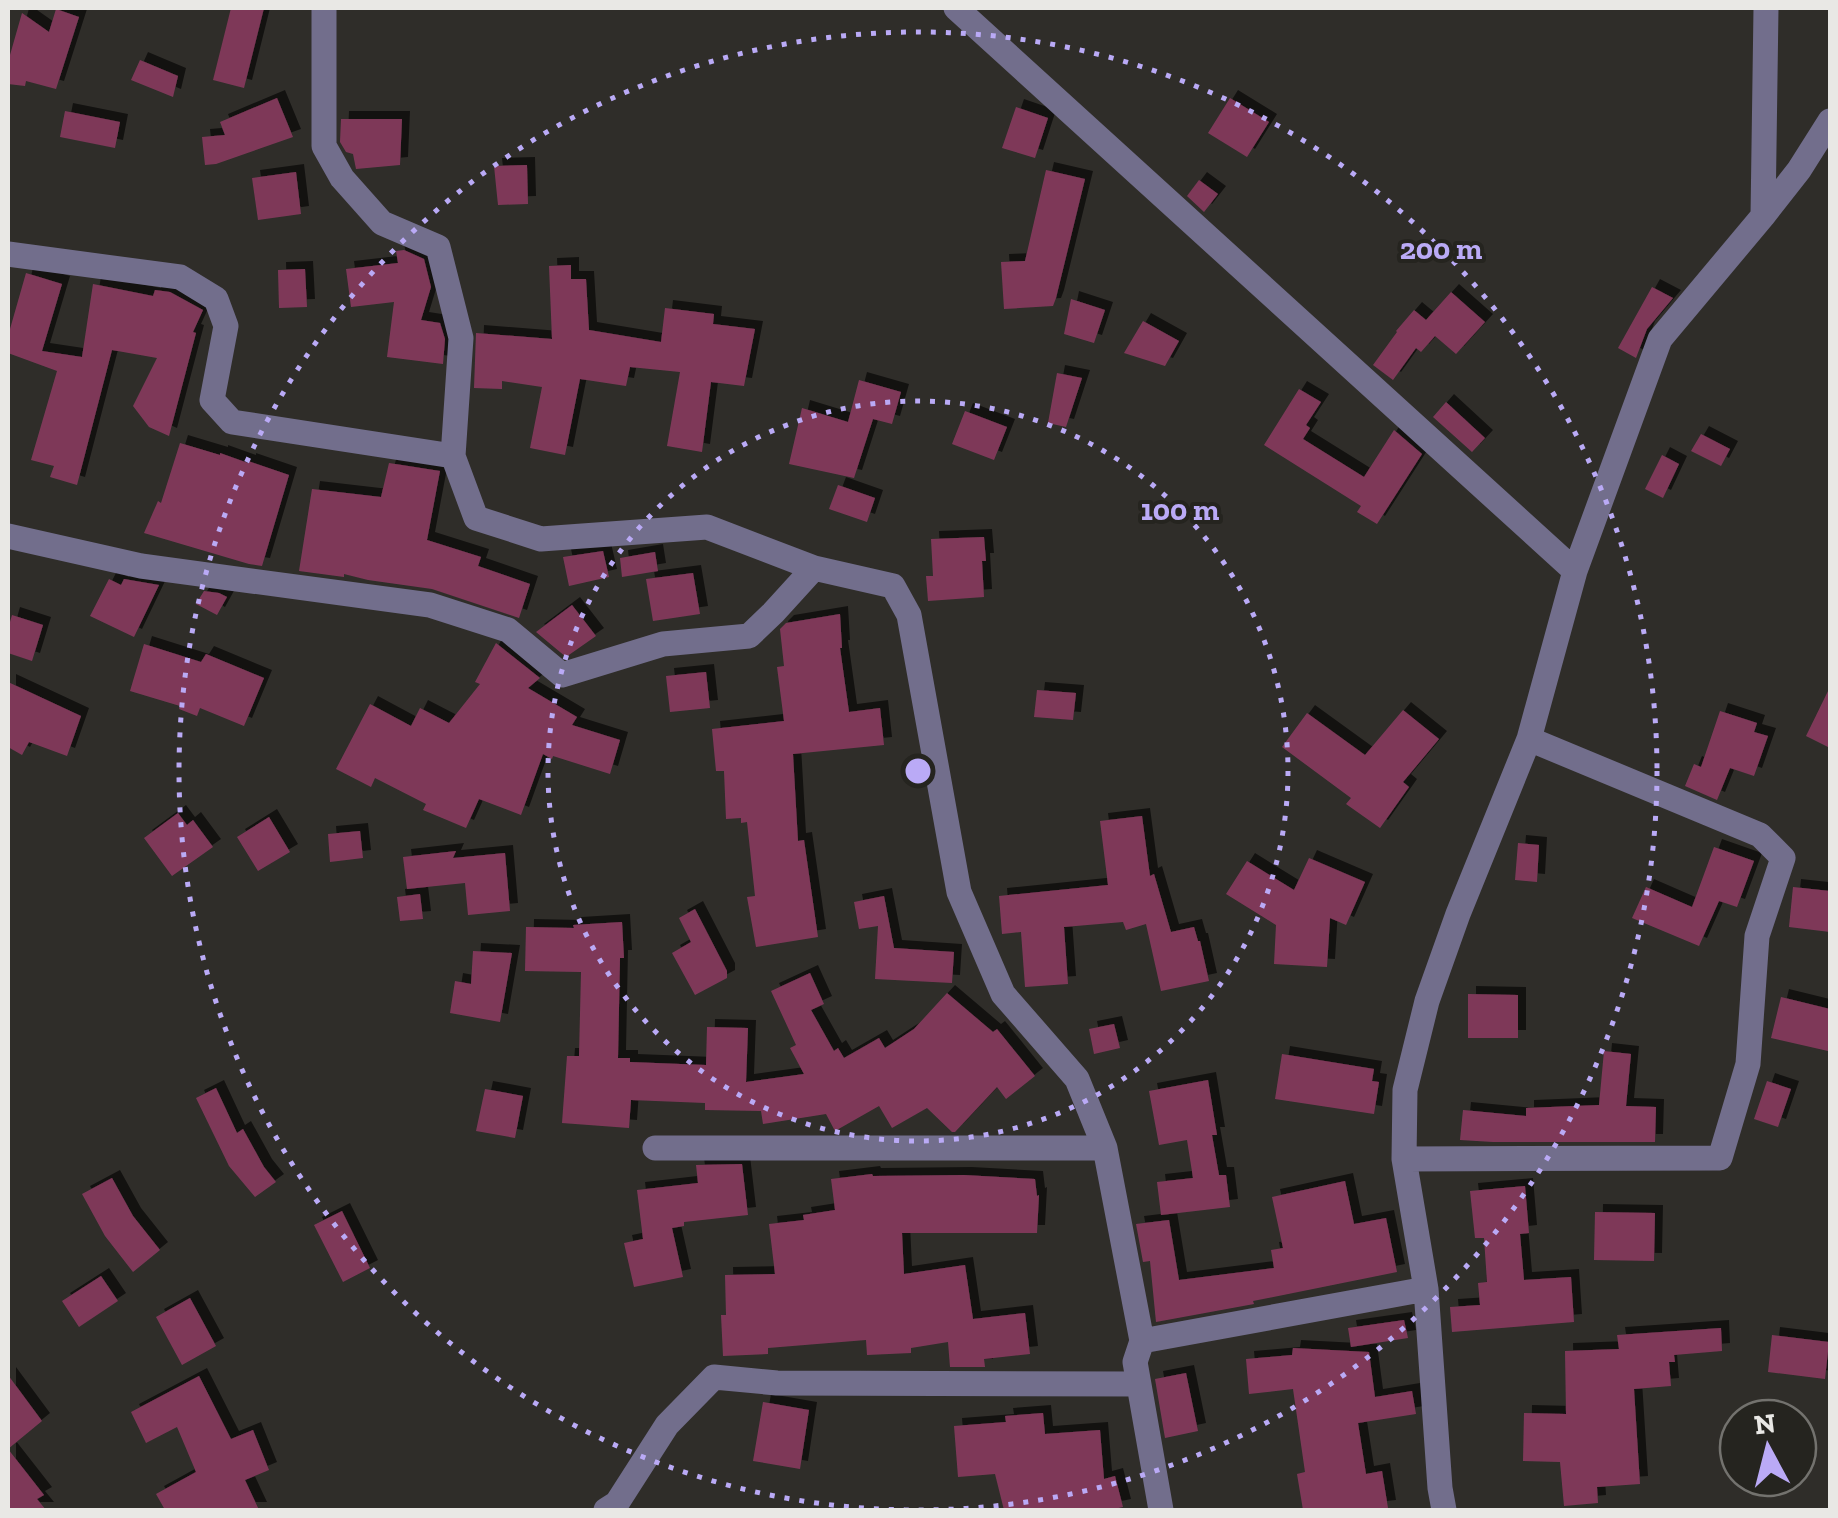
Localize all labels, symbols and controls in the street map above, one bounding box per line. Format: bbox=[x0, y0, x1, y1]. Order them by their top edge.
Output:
text: 200 m bbox=[1400, 231, 1482, 267]
text: 100 m bbox=[1141, 492, 1219, 528]
centre of rings bbox=[900, 753, 936, 789]
north arrow bbox=[1718, 1398, 1818, 1498]
text: N bbox=[1752, 1406, 1778, 1441]

